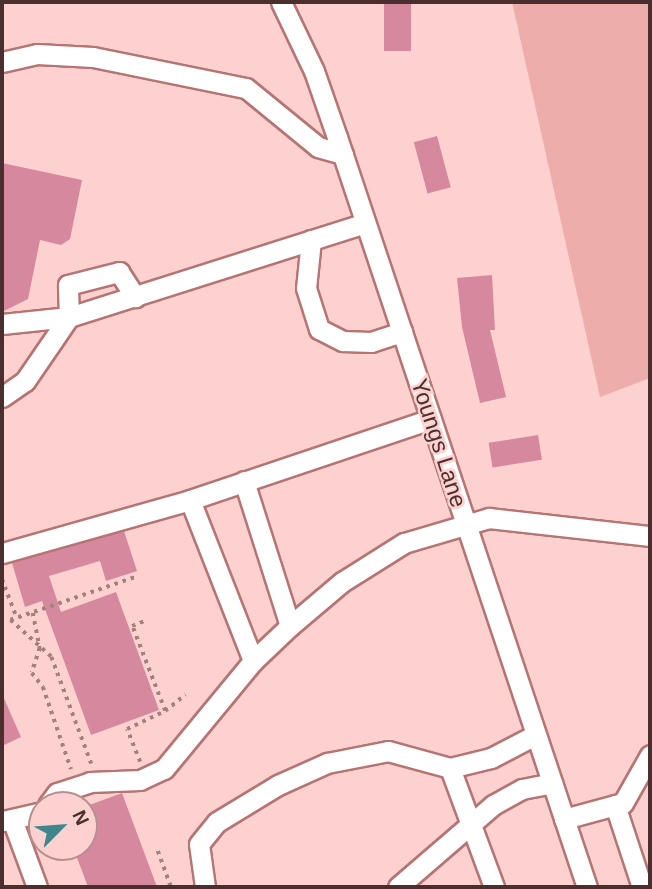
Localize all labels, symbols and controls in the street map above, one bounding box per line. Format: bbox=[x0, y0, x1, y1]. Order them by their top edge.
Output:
street label: Youngs Lane bbox=[405, 375, 473, 511]
north arrow bbox=[28, 791, 98, 861]
text: N bbox=[68, 807, 93, 828]

